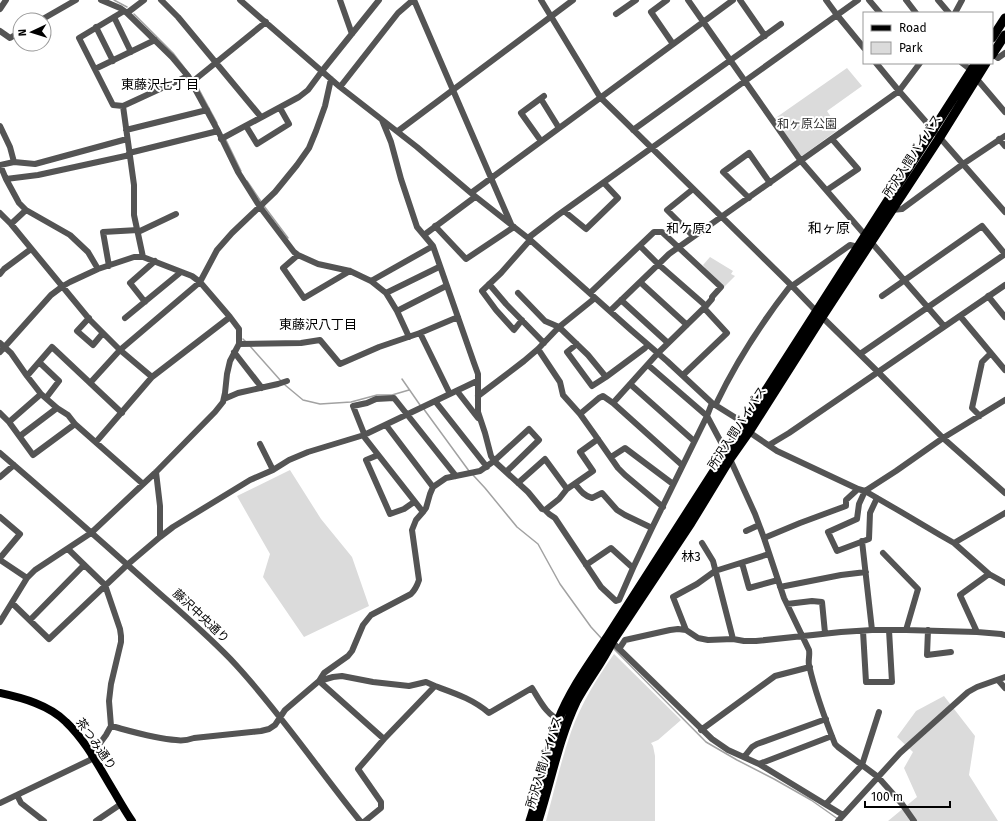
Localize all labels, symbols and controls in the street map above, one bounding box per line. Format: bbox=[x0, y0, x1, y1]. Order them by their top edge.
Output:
north arrow bbox=[12, 12, 52, 52]
legend bbox=[863, 12, 993, 64]
text: Road bbox=[899, 21, 927, 35]
text: N bbox=[16, 29, 29, 37]
text: Park bbox=[899, 41, 923, 55]
district label: 東藤沢七丁目 bbox=[121, 77, 199, 92]
street label: 所沢入間バイパス bbox=[880, 112, 944, 200]
park label: 和ヶ原公園 bbox=[777, 117, 837, 131]
district label: 和ヶ原 bbox=[808, 220, 850, 237]
district label: 和ケ原2 bbox=[666, 221, 712, 236]
district label: 東藤沢八丁目 bbox=[279, 317, 357, 332]
street label: 所沢入間バイパス bbox=[705, 384, 769, 472]
district label: 林3 bbox=[681, 549, 701, 564]
street label: 藤沢中央通り bbox=[170, 586, 232, 646]
street label: 所沢入間バイパス bbox=[523, 714, 565, 810]
street label: 茶つみ通り bbox=[73, 715, 119, 773]
scale bar bbox=[865, 783, 950, 809]
text: 100 m bbox=[871, 790, 903, 804]

